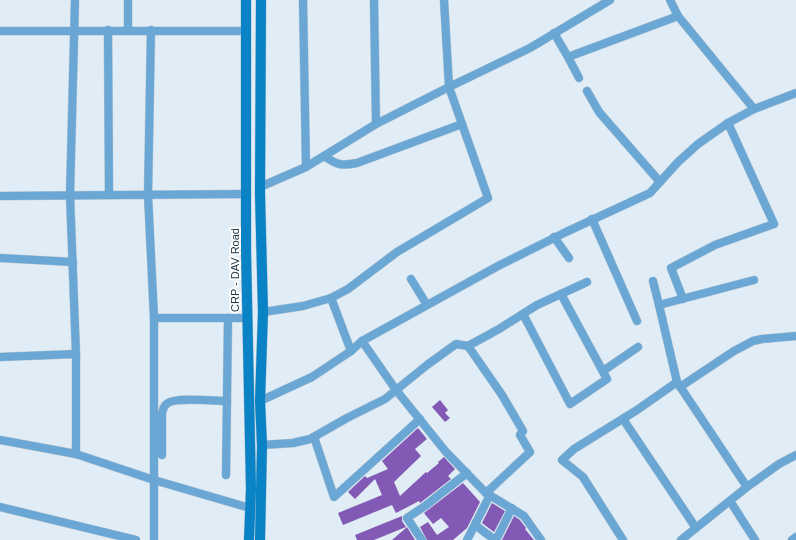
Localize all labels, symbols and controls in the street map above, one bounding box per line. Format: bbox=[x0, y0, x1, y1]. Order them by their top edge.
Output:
street label: CRP - DAV Road bbox=[229, 228, 241, 312]

